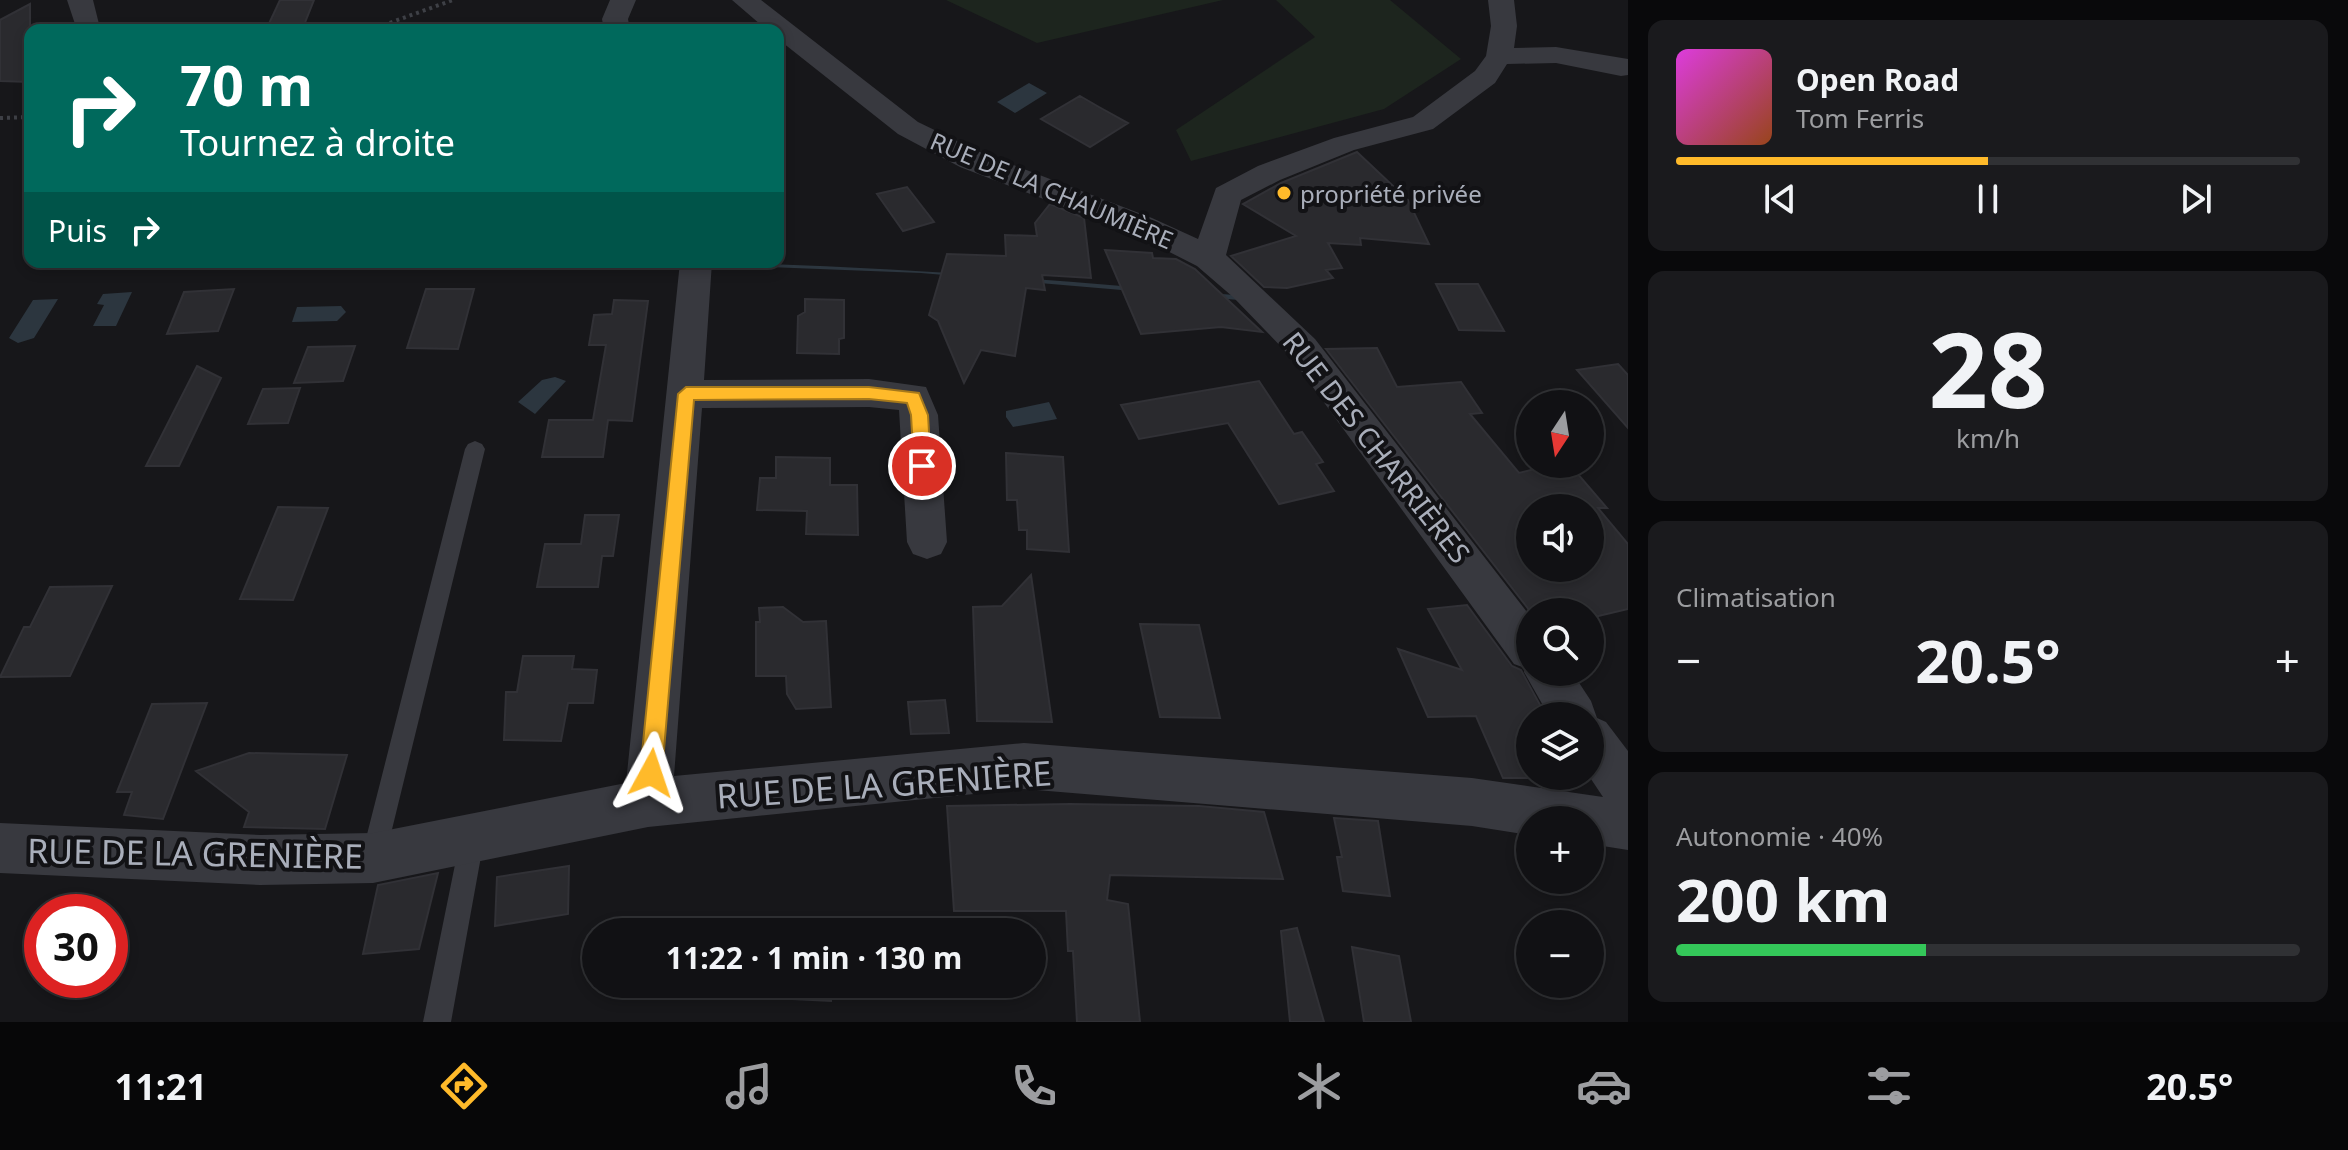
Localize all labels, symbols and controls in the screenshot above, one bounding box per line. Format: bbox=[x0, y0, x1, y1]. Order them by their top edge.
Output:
text: 70 m bbox=[180, 46, 313, 122]
icon: right bbox=[48, 56, 152, 160]
text: Open Road bbox=[1796, 59, 1959, 100]
text: Tom Ferris bbox=[1796, 100, 1924, 136]
text: Tournez à droite bbox=[180, 118, 455, 167]
street label: RUE DE LA CHAUMIÈRE bbox=[926, 124, 1178, 256]
place label: propriété privée bbox=[1300, 177, 1482, 210]
icon: previous bbox=[1758, 177, 1802, 221]
icon: pause bbox=[1966, 177, 2010, 221]
icon: next bbox=[2174, 177, 2218, 221]
marker: propriété privée bbox=[1275, 184, 1293, 202]
icon: right bbox=[123, 208, 167, 252]
text: Puis bbox=[48, 210, 107, 251]
text: 28 bbox=[1929, 297, 2047, 438]
street label: RUE DES CHARRIÈRES bbox=[1275, 323, 1479, 571]
north arrow bbox=[1516, 390, 1604, 478]
map controls bbox=[1516, 390, 1604, 998]
text: km/h bbox=[1956, 420, 2020, 456]
pin bbox=[888, 432, 956, 500]
icon: arrive bbox=[900, 444, 944, 488]
button: sound bbox=[1516, 494, 1604, 582]
text: Climatisation bbox=[1676, 579, 1836, 615]
button: search bbox=[1516, 598, 1604, 686]
text: 20.5° bbox=[1915, 619, 2061, 701]
text: − bbox=[1676, 630, 1701, 690]
text: + bbox=[2275, 630, 2300, 690]
button: layers bbox=[1516, 702, 1604, 790]
position arrow bbox=[609, 731, 693, 815]
street label: RUE DE LA GRENIÈRE bbox=[715, 749, 1053, 819]
button: + bbox=[1516, 806, 1604, 894]
text: Autonomie · 40% bbox=[1676, 818, 1883, 854]
street label: RUE DE LA GRENIÈRE bbox=[27, 827, 363, 879]
text: 200 km bbox=[1676, 858, 1890, 940]
speed limit sign: 30 bbox=[24, 894, 128, 998]
button: − bbox=[1516, 910, 1604, 998]
text: 11:22 · 1 min · 130 m bbox=[666, 937, 962, 978]
icon: directions bbox=[436, 1058, 492, 1114]
icon: music bbox=[721, 1058, 777, 1114]
icon: phone bbox=[1006, 1058, 1062, 1114]
icon: climate bbox=[1291, 1058, 1347, 1114]
icon: car bbox=[1576, 1058, 1632, 1114]
icon: filters bbox=[1861, 1058, 1917, 1114]
text: 11:21 bbox=[115, 1062, 207, 1111]
text: 20.5° bbox=[2146, 1062, 2233, 1111]

